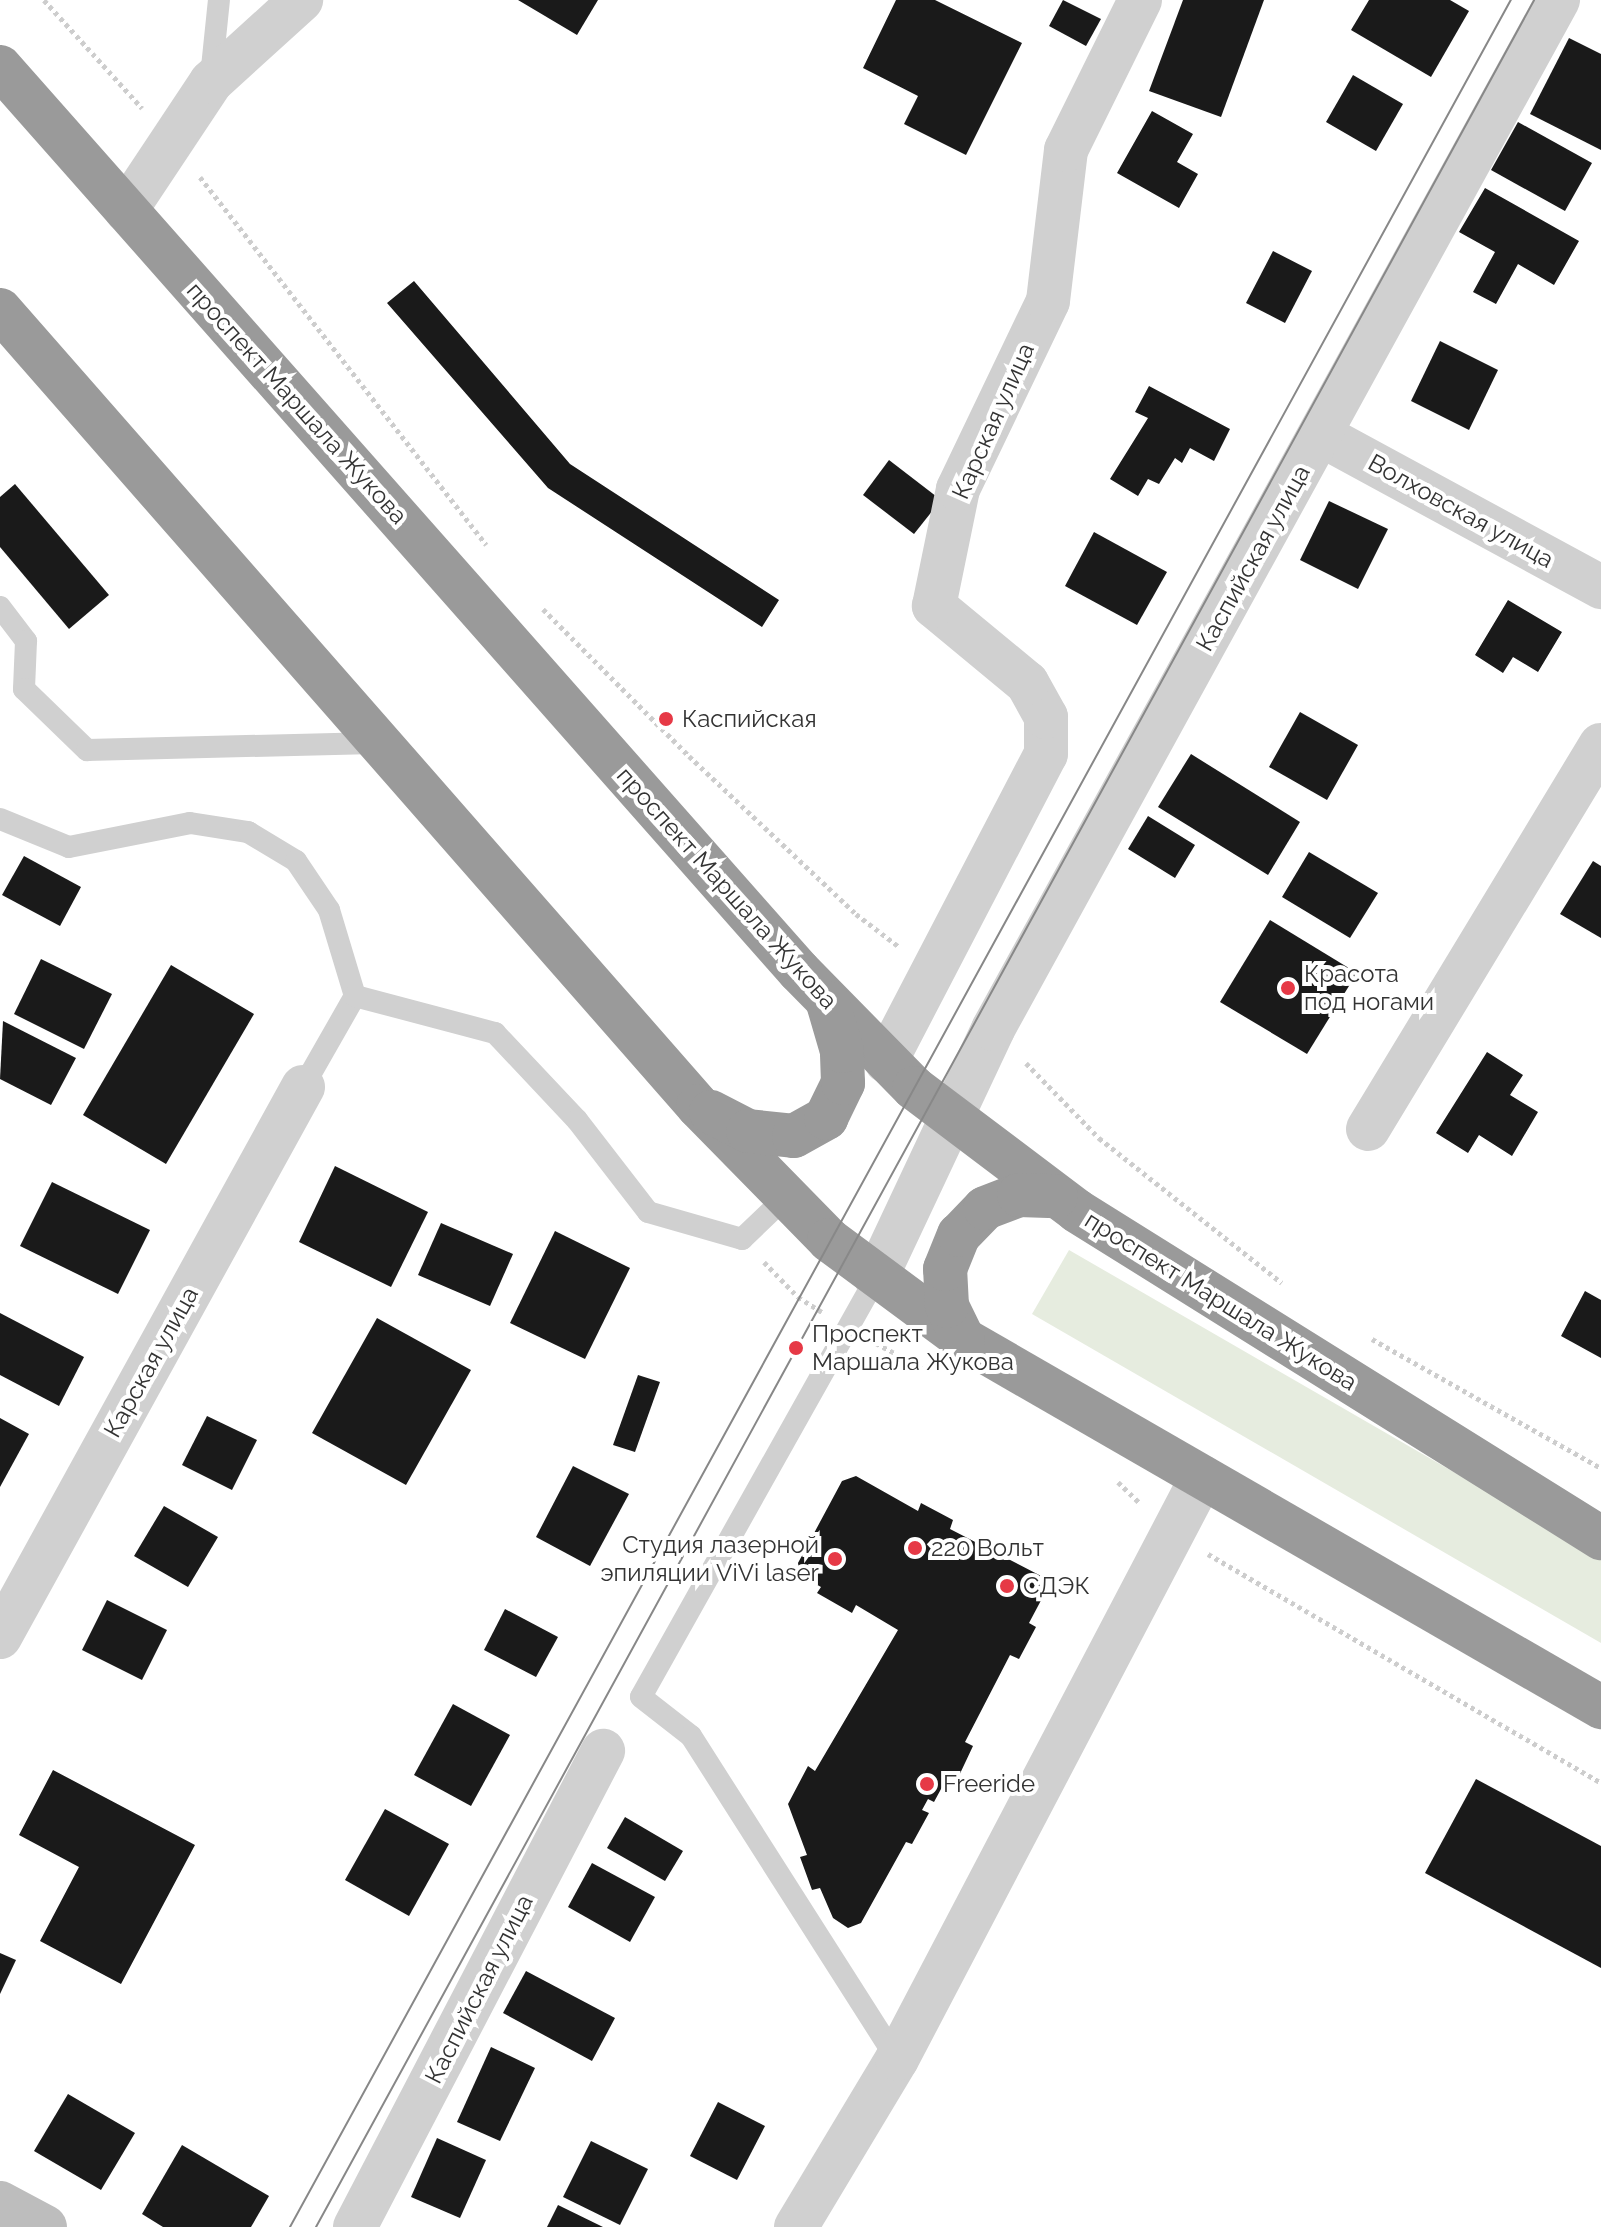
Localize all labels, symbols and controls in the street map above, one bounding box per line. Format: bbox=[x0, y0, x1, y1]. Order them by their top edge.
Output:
street label: проспект Маршала Жукова bbox=[181, 276, 413, 530]
street label: Карская улица bbox=[946, 338, 1040, 504]
street label: Волховская улица bbox=[1363, 448, 1559, 574]
street label: Каспийская улица bbox=[1190, 460, 1316, 656]
place label: Каспийская bbox=[682, 705, 817, 733]
marker: Каспийская bbox=[657, 710, 675, 728]
street label: проспект Маршала Жукова bbox=[611, 761, 843, 1015]
place label: Красота под ногами bbox=[1304, 960, 1434, 1016]
marker: Красота под ногами bbox=[1279, 979, 1297, 997]
street label: проспект Маршала Жукова bbox=[1080, 1205, 1362, 1397]
street label: Карская улица bbox=[98, 1281, 204, 1443]
place label: Проспект Маршала Жукова bbox=[812, 1320, 1014, 1376]
marker: Проспект Маршала Жукова bbox=[787, 1339, 805, 1357]
place label: Студия лазерной эпиляции ViVi laser bbox=[600, 1531, 819, 1587]
place label: 220 Вольт bbox=[931, 1534, 1044, 1562]
marker: 220 Вольт bbox=[906, 1539, 924, 1557]
marker: Студия лазерной эпиляции ViVi laser bbox=[826, 1550, 844, 1568]
place label: СДЭК bbox=[1023, 1572, 1090, 1600]
marker: СДЭК bbox=[998, 1577, 1016, 1595]
place label: Freeride bbox=[943, 1770, 1035, 1798]
marker: Freeride bbox=[918, 1775, 936, 1793]
street label: Каспийская улица bbox=[419, 1889, 539, 2089]

